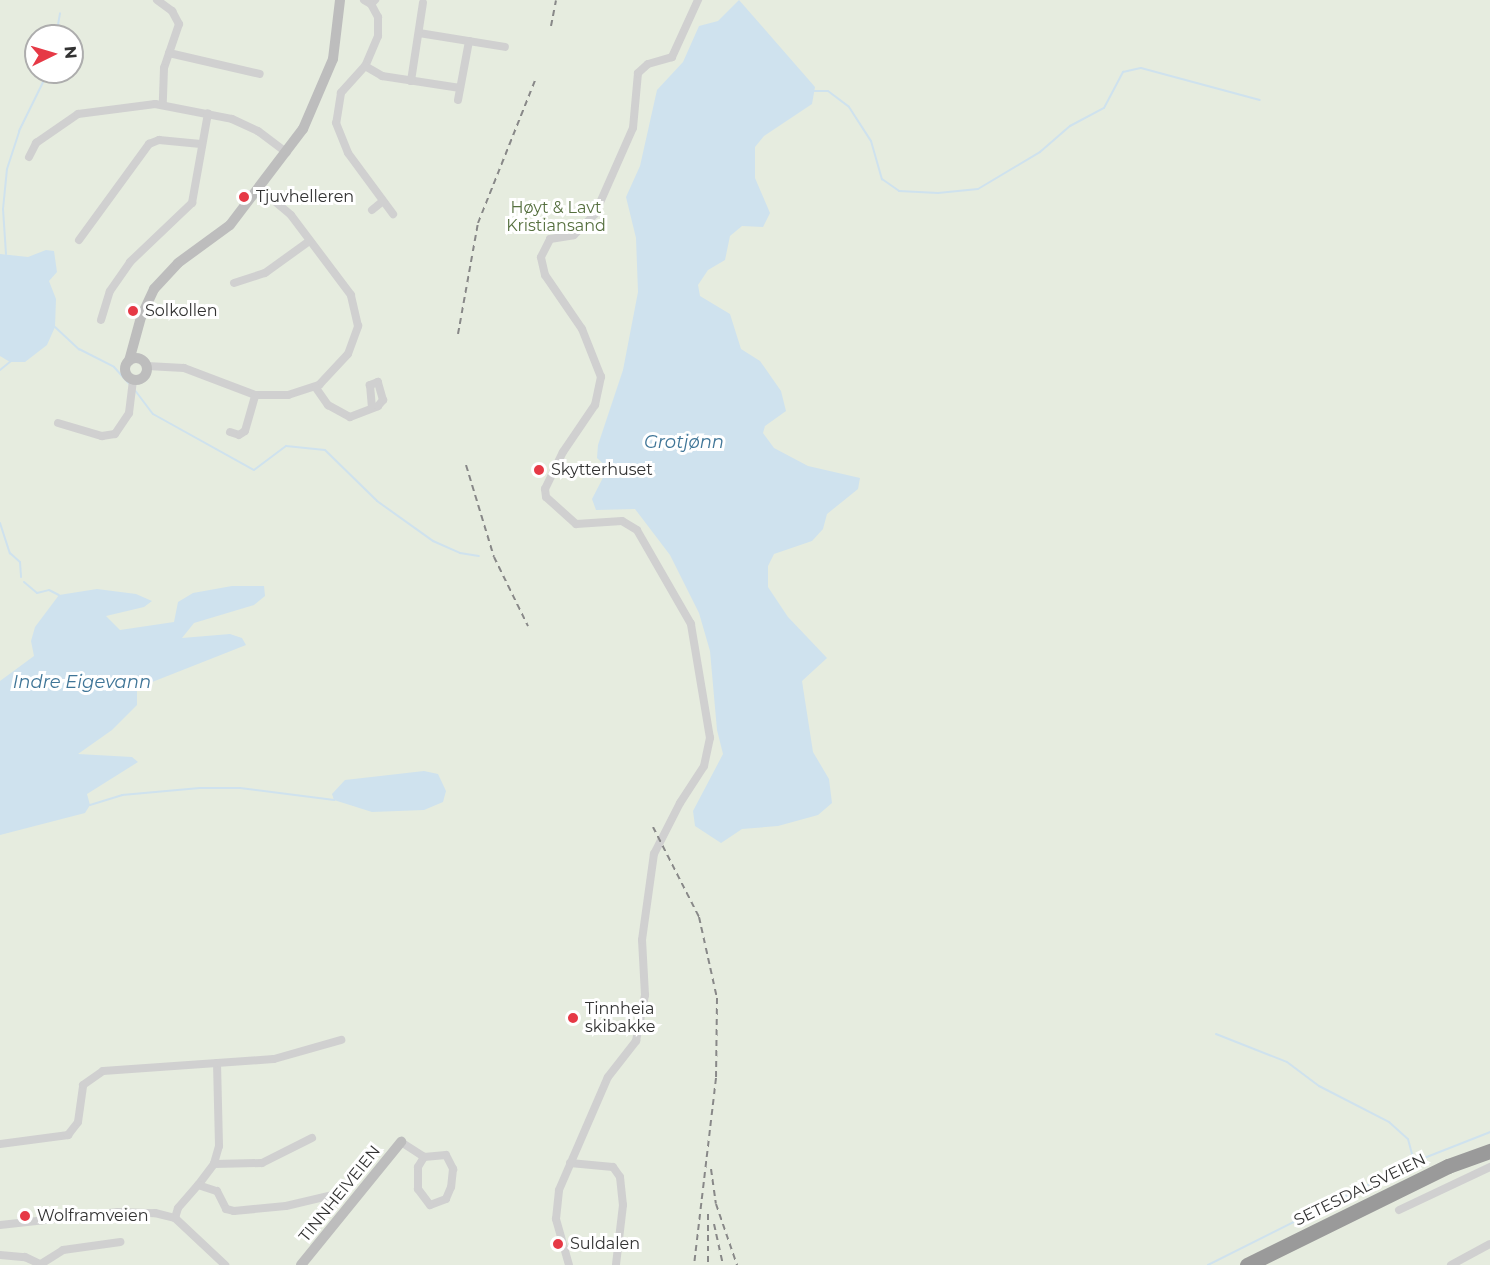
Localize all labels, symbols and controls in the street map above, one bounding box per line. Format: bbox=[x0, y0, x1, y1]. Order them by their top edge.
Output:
north arrow bbox=[24, 24, 84, 84]
text: N bbox=[60, 45, 80, 60]
place label: Tjuvhelleren bbox=[256, 187, 354, 207]
marker: Tjuvhelleren bbox=[237, 190, 251, 204]
park label: Høyt & Lavt Kristiansand bbox=[506, 198, 606, 236]
place label: Solkollen bbox=[145, 301, 218, 321]
marker: Solkollen bbox=[126, 304, 140, 318]
water label: Grotjønn bbox=[644, 431, 724, 453]
place label: Skytterhuset bbox=[551, 460, 653, 480]
marker: Skytterhuset bbox=[532, 463, 546, 477]
water label: Indre Eigevann bbox=[13, 671, 151, 693]
place label: Tinnheia skibakke bbox=[585, 999, 655, 1037]
marker: Tinnheia skibakke bbox=[566, 1011, 580, 1025]
street label: TINNHEIVEIEN bbox=[295, 1142, 385, 1246]
street label: SETESDALSVEIEN bbox=[1291, 1150, 1429, 1230]
place label: Wolframveien bbox=[37, 1206, 149, 1226]
marker: Wolframveien bbox=[18, 1209, 32, 1223]
place label: Suldalen bbox=[570, 1234, 640, 1254]
marker: Suldalen bbox=[551, 1237, 565, 1251]

